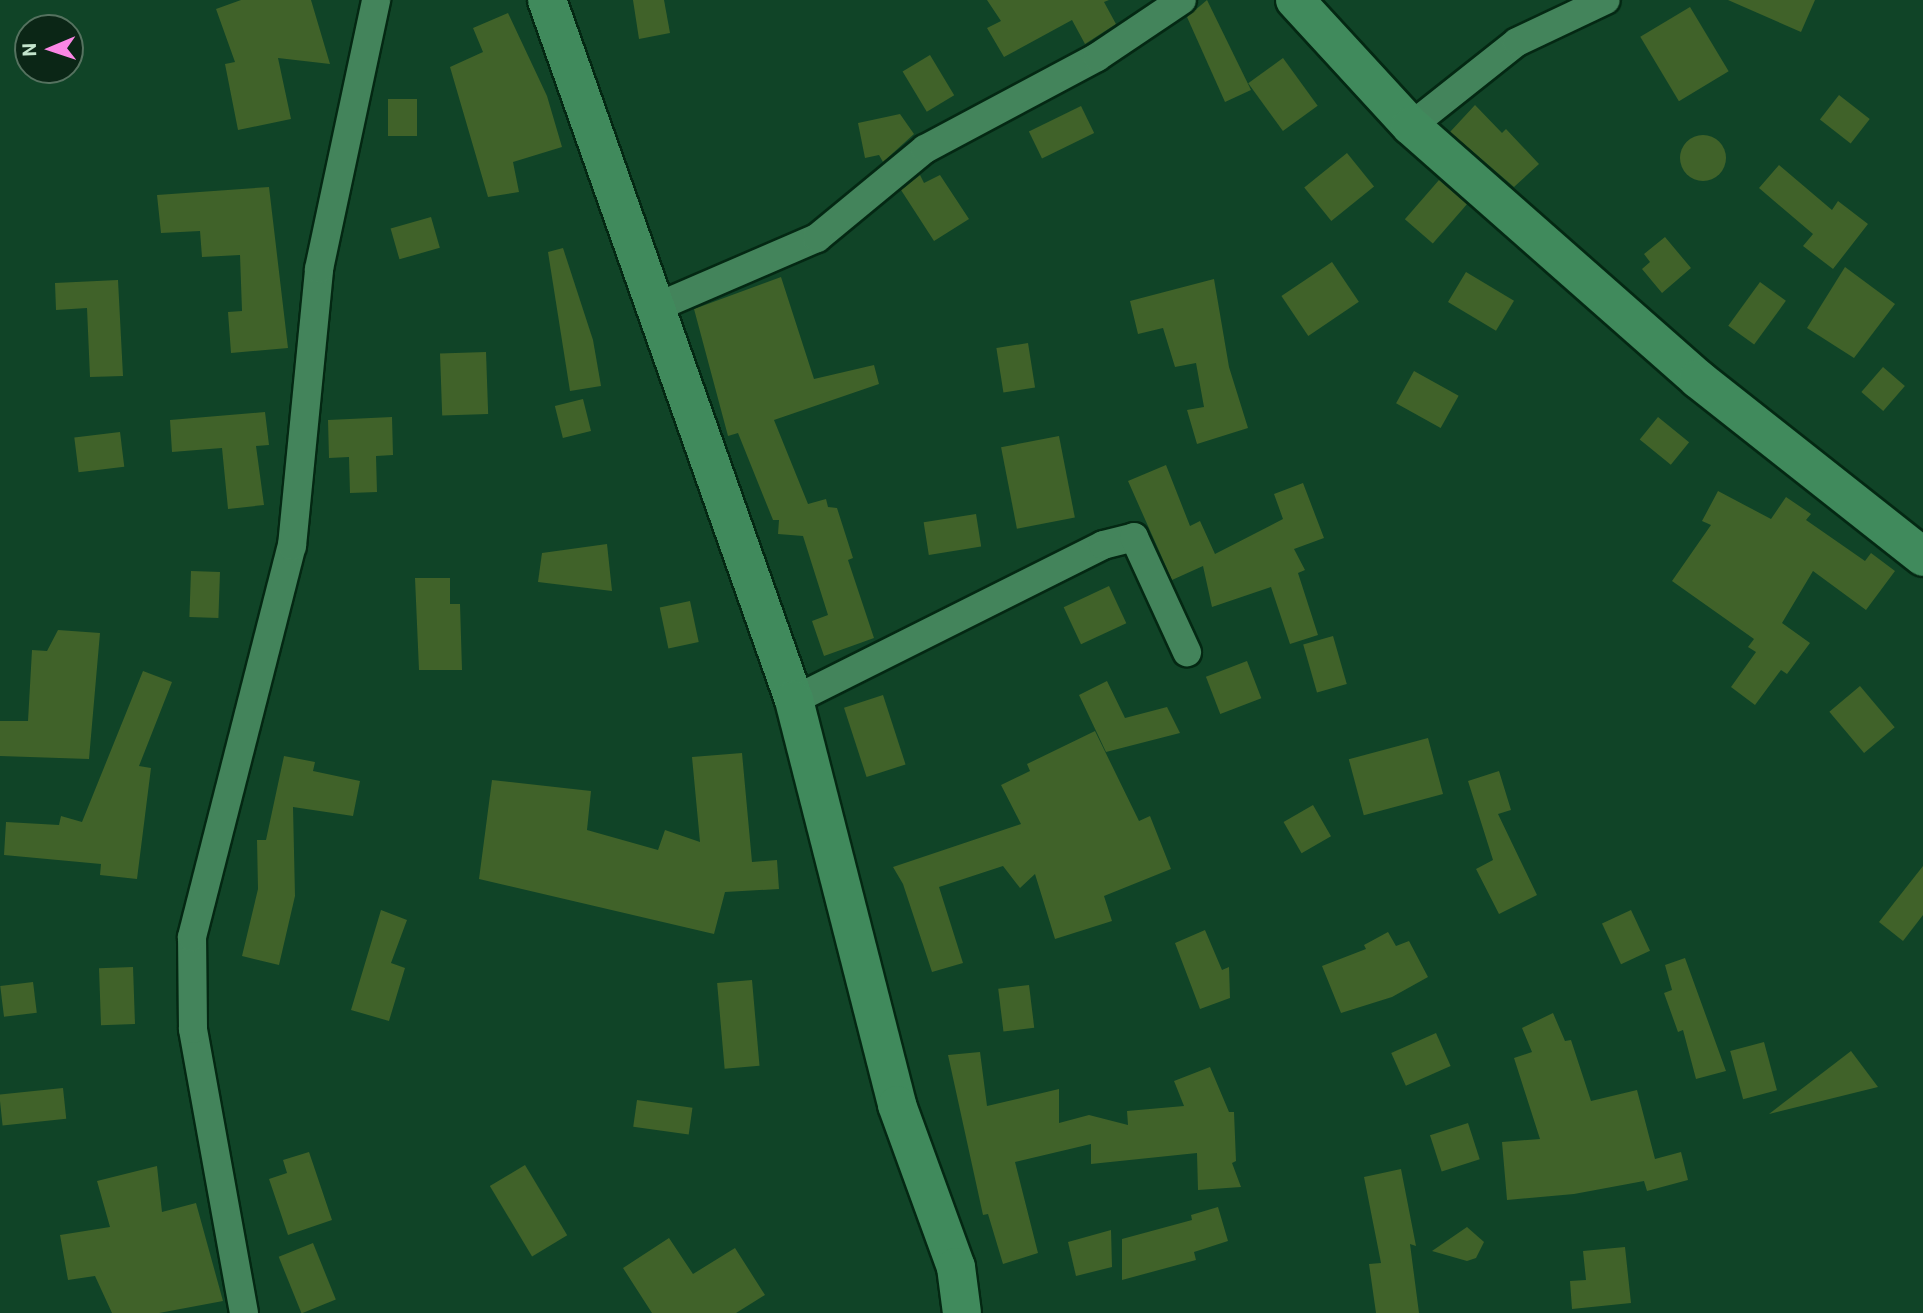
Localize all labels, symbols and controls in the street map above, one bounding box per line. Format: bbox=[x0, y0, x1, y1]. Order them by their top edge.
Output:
north arrow bbox=[14, 14, 84, 84]
text: N bbox=[18, 43, 41, 57]

